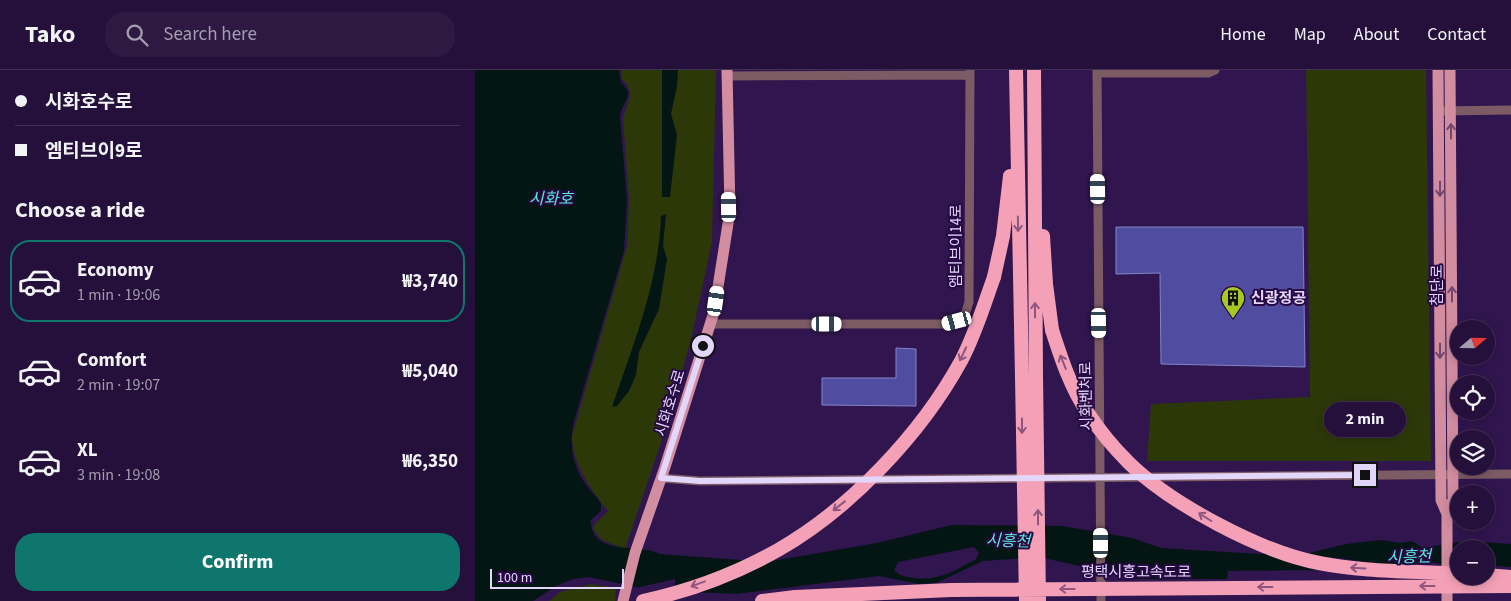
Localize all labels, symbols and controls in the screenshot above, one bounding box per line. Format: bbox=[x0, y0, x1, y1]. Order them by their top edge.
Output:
search box bbox=[105, 12, 455, 57]
text: Tako bbox=[25, 17, 75, 52]
icon: search bbox=[123, 21, 151, 49]
text: Search here bbox=[163, 21, 257, 48]
text: Home bbox=[1220, 22, 1266, 47]
text: Map bbox=[1294, 22, 1326, 47]
text: About bbox=[1354, 22, 1399, 47]
text: Contact bbox=[1427, 22, 1486, 47]
text: 시화호수로 bbox=[45, 89, 132, 116]
one-way arrow bbox=[1446, 124, 1456, 140]
text: 엠티브이9로 bbox=[45, 138, 142, 165]
car bbox=[1090, 174, 1105, 204]
one-way arrow bbox=[1435, 180, 1445, 196]
water label: 시화호 bbox=[529, 188, 574, 210]
car bbox=[721, 192, 736, 222]
text: Choose a ride bbox=[15, 194, 145, 226]
street label: 엠티브이14로 bbox=[946, 204, 967, 288]
one-way arrow bbox=[1013, 215, 1023, 231]
text: Economy bbox=[77, 257, 154, 284]
icon: car bbox=[17, 259, 62, 304]
street label: 첨단로 bbox=[1427, 264, 1448, 306]
text: ₩3,740 bbox=[402, 268, 458, 295]
text: 1 min · 19:06 bbox=[77, 284, 160, 306]
car bbox=[706, 285, 725, 317]
building icon: 신광정공 bbox=[1220, 285, 1246, 319]
one-way arrow bbox=[1447, 286, 1457, 302]
place label: 신광정공 bbox=[1251, 288, 1306, 309]
one-way arrow bbox=[1030, 302, 1040, 318]
car bbox=[1091, 308, 1106, 338]
car bbox=[940, 310, 973, 332]
car bbox=[812, 317, 842, 332]
north arrow bbox=[1450, 320, 1495, 365]
map controls bbox=[1450, 320, 1495, 585]
route start bbox=[692, 335, 714, 357]
one-way arrow bbox=[1435, 342, 1445, 359]
text: Comfort bbox=[77, 347, 147, 374]
one-way arrow bbox=[958, 347, 968, 362]
icon: car bbox=[17, 349, 62, 394]
one-way arrow bbox=[1058, 355, 1067, 370]
text: ₩5,040 bbox=[402, 358, 458, 385]
street label: 시화벤처로 bbox=[1075, 361, 1098, 431]
street label: 시화호수로 bbox=[650, 367, 691, 439]
text: 2 min · 19:07 bbox=[77, 374, 160, 396]
button: locate bbox=[1450, 375, 1495, 420]
callout: 2 min bbox=[1324, 402, 1406, 438]
text: 2 min bbox=[1346, 408, 1384, 430]
one-way arrow bbox=[1017, 418, 1027, 434]
button: layers bbox=[1450, 430, 1495, 475]
text: XL bbox=[77, 437, 98, 464]
icon: car bbox=[17, 439, 62, 484]
text: ₩6,350 bbox=[402, 448, 458, 475]
text: 3 min · 19:08 bbox=[77, 464, 160, 486]
route end bbox=[1354, 464, 1376, 486]
button: + bbox=[1450, 485, 1495, 530]
one-way arrow bbox=[832, 501, 846, 511]
one-way arrow bbox=[1033, 510, 1043, 526]
one-way arrow bbox=[1198, 512, 1212, 523]
car bbox=[1093, 528, 1108, 558]
water label: 시흥천 bbox=[986, 529, 1033, 553]
button: Confirm bbox=[15, 533, 460, 591]
button: − bbox=[1450, 540, 1495, 585]
water label: 시흥천 bbox=[1387, 546, 1434, 568]
street label: 평택시흥고속도로 bbox=[1081, 562, 1191, 583]
one-way arrow bbox=[1350, 564, 1366, 573]
scale bar bbox=[490, 566, 624, 589]
text: 100 m bbox=[497, 568, 532, 588]
one-way arrow bbox=[690, 580, 706, 589]
one-way arrow bbox=[1420, 581, 1436, 591]
one-way arrow bbox=[1257, 582, 1274, 592]
one-way arrow bbox=[1060, 584, 1076, 594]

